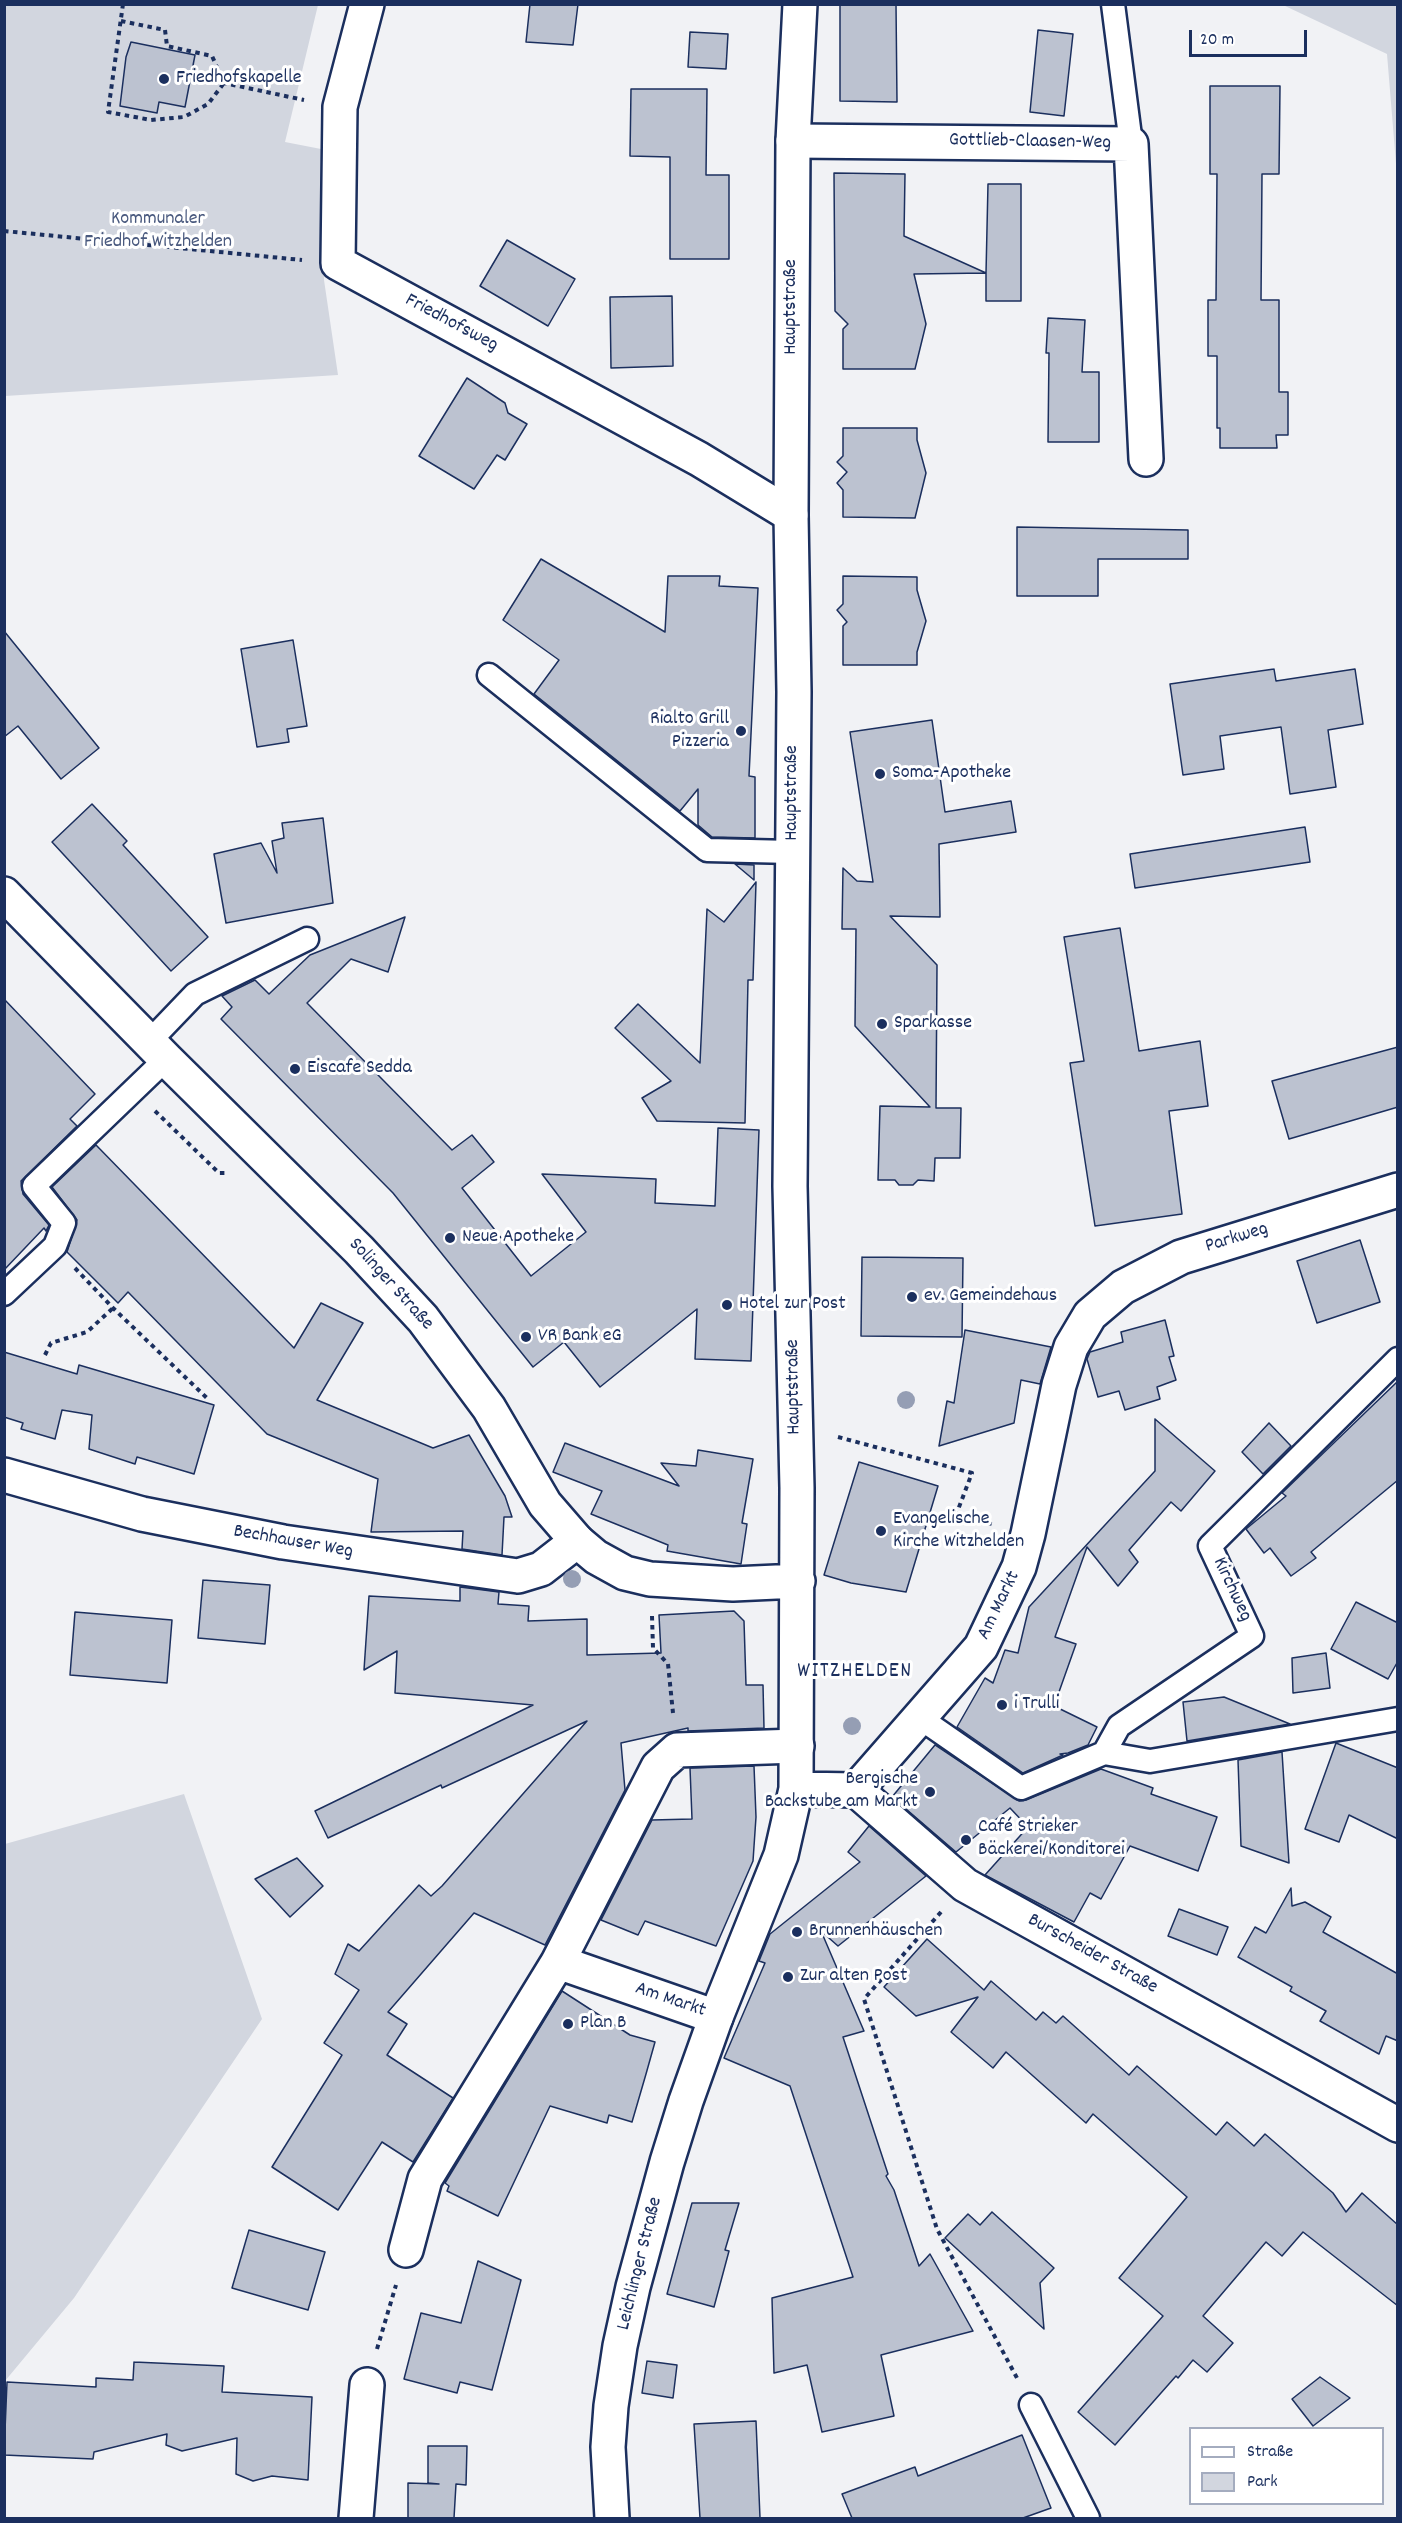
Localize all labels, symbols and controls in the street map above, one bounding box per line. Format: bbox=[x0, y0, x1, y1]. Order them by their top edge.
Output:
scale bar bbox=[1192, 18, 1310, 56]
text: 20 m bbox=[1200, 28, 1234, 53]
place label: Friedhofskapelle bbox=[176, 67, 302, 91]
marker: Friedhofskapelle bbox=[157, 72, 171, 86]
street label: Gottlieb-Claasen-Weg bbox=[949, 130, 1111, 156]
park label: Kommunaler Friedhof Witzhelden bbox=[84, 208, 232, 255]
street label: Hauptstraße bbox=[780, 259, 804, 355]
street label: Friedhofsweg bbox=[400, 289, 502, 359]
place label: Rialto Grill Pizzeria bbox=[650, 708, 729, 755]
marker: Rialto Grill Pizzeria bbox=[734, 724, 748, 738]
street label: Hauptstraße bbox=[781, 745, 805, 841]
place label: Soma-Apotheke bbox=[892, 762, 1011, 786]
marker: Soma-Apotheke bbox=[873, 767, 887, 781]
place label: Sparkasse bbox=[894, 1012, 972, 1036]
marker: Sparkasse bbox=[875, 1017, 889, 1031]
place label: Eiscafe Sedda bbox=[307, 1057, 412, 1081]
marker: Eiscafe Sedda bbox=[288, 1062, 302, 1076]
street label: Parkweg bbox=[1203, 1218, 1271, 1260]
place label: Neue Apotheke bbox=[462, 1226, 574, 1250]
marker: Neue Apotheke bbox=[443, 1231, 457, 1245]
street label: Solinger Straße bbox=[342, 1234, 438, 1336]
place label: ev. Gemeindehaus bbox=[924, 1285, 1057, 1309]
marker: ev. Gemeindehaus bbox=[905, 1290, 919, 1304]
place label: Hotel zur Post bbox=[739, 1293, 846, 1317]
marker: Hotel zur Post bbox=[720, 1298, 734, 1312]
place label: VR Bank eG bbox=[538, 1325, 622, 1349]
marker: VR Bank eG bbox=[519, 1330, 533, 1344]
street label: Hauptstraße bbox=[782, 1339, 808, 1435]
place label: Evangelische Kirche Witzhelden bbox=[893, 1508, 1024, 1555]
street label: Bechhauser Weg bbox=[231, 1521, 355, 1565]
marker: Evangelische Kirche Witzhelden bbox=[874, 1524, 888, 1538]
street label: Kirchweg bbox=[1206, 1554, 1256, 1626]
street label: Am Markt bbox=[973, 1568, 1027, 1644]
district label: WITZHELDEN bbox=[797, 1660, 913, 1686]
place label: i Trulli bbox=[1014, 1693, 1059, 1717]
marker: i Trulli bbox=[995, 1698, 1009, 1712]
place label: Bergische Backstube am Markt bbox=[765, 1768, 918, 1815]
marker: Bergische Backstube am Markt bbox=[923, 1785, 937, 1799]
place label: Café Strieker Bäckerei/Konditorei bbox=[978, 1816, 1125, 1863]
marker: Café Strieker Bäckerei/Konditorei bbox=[959, 1833, 973, 1847]
street label: Burscheider Straße bbox=[1023, 1909, 1161, 2001]
place label: Brunnenhäuschen bbox=[809, 1920, 942, 1944]
marker: Brunnenhäuschen bbox=[790, 1925, 804, 1939]
place label: Zur alten Post bbox=[800, 1965, 907, 1989]
marker: Zur alten Post bbox=[781, 1970, 795, 1984]
street label: Am Markt bbox=[631, 1978, 709, 2024]
place label: Plan B bbox=[580, 2012, 627, 2036]
marker: Plan B bbox=[561, 2017, 575, 2031]
street label: Leichlinger Straße bbox=[613, 2195, 669, 2333]
legend bbox=[1189, 2427, 1384, 2505]
text: Straße bbox=[1247, 2440, 1293, 2465]
text: Park bbox=[1247, 2470, 1278, 2495]

